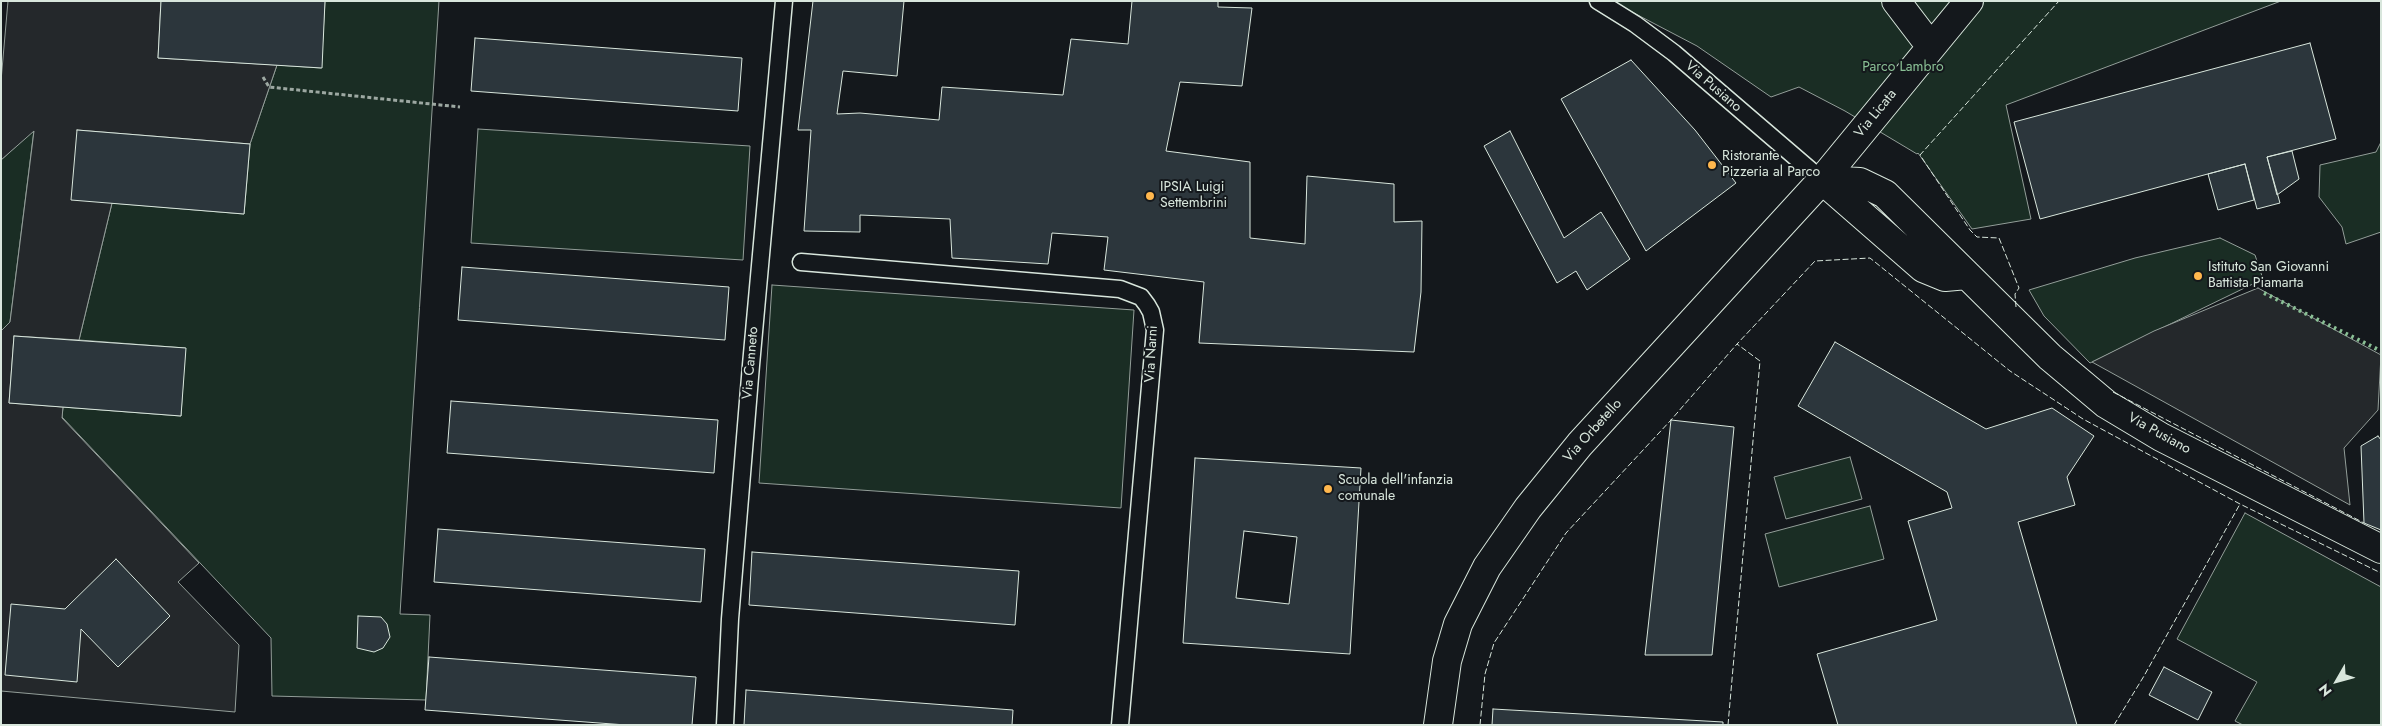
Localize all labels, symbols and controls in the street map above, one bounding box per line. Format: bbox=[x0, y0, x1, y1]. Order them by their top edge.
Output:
street label: Via Pusiano bbox=[1681, 58, 1745, 116]
park label: Parco Lambro bbox=[1862, 60, 1944, 76]
street label: Via Licata bbox=[1851, 86, 1901, 142]
place label: Ristorante Pizzeria al Parco bbox=[1722, 149, 1820, 182]
marker: Ristorante Pizzeria al Parco bbox=[1706, 159, 1718, 171]
place label: IPSIA Luigi Settembrini bbox=[1160, 180, 1227, 212]
marker: IPSIA Luigi Settembrini bbox=[1144, 190, 1156, 202]
place label: Istituto San Giovanni Battista Piamarta bbox=[2208, 260, 2329, 292]
marker: Istituto San Giovanni Battista Piamarta bbox=[2192, 270, 2204, 282]
street label: Via Narni bbox=[1142, 325, 1162, 383]
street label: Via Canneto bbox=[739, 326, 763, 400]
street label: Via Orbetello bbox=[1560, 396, 1626, 466]
street label: Via Pusiano bbox=[2125, 410, 2193, 458]
place label: Scuola dell'infanzia comunale bbox=[1338, 473, 1453, 506]
marker: Scuola dell'infanzia comunale bbox=[1322, 483, 1334, 495]
north arrow bbox=[2312, 656, 2362, 706]
text: N bbox=[2314, 680, 2336, 701]

